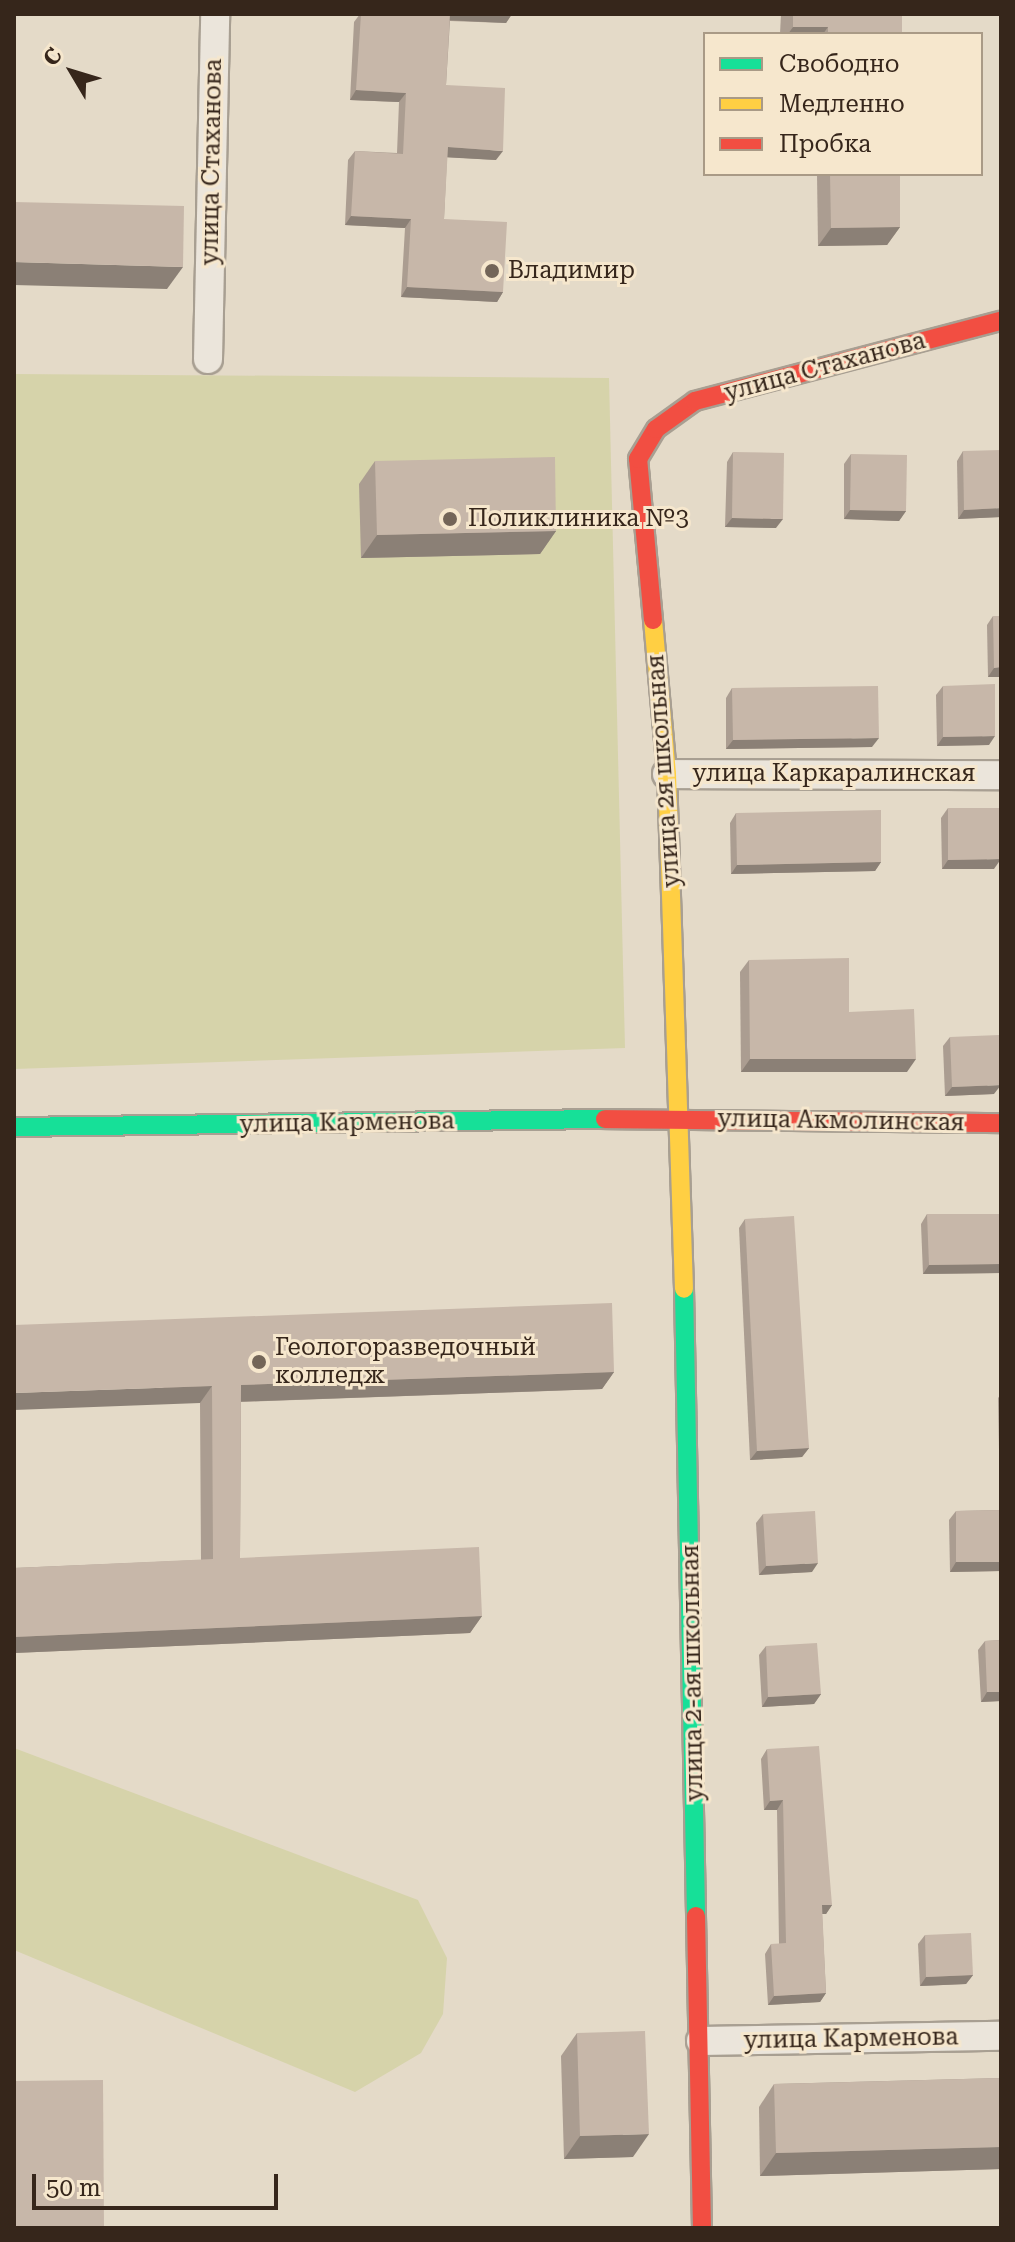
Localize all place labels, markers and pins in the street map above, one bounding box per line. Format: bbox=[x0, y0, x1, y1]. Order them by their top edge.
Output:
place label: Владимир bbox=[508, 257, 635, 285]
marker: Владимир bbox=[483, 262, 501, 280]
place label: Поликлиника №3 bbox=[468, 505, 689, 533]
marker: Поликлиника №3 bbox=[439, 508, 461, 530]
place label: Геологоразведочный колледж bbox=[275, 1334, 536, 1390]
marker: Геологоразведочный колледж bbox=[250, 1353, 268, 1371]

